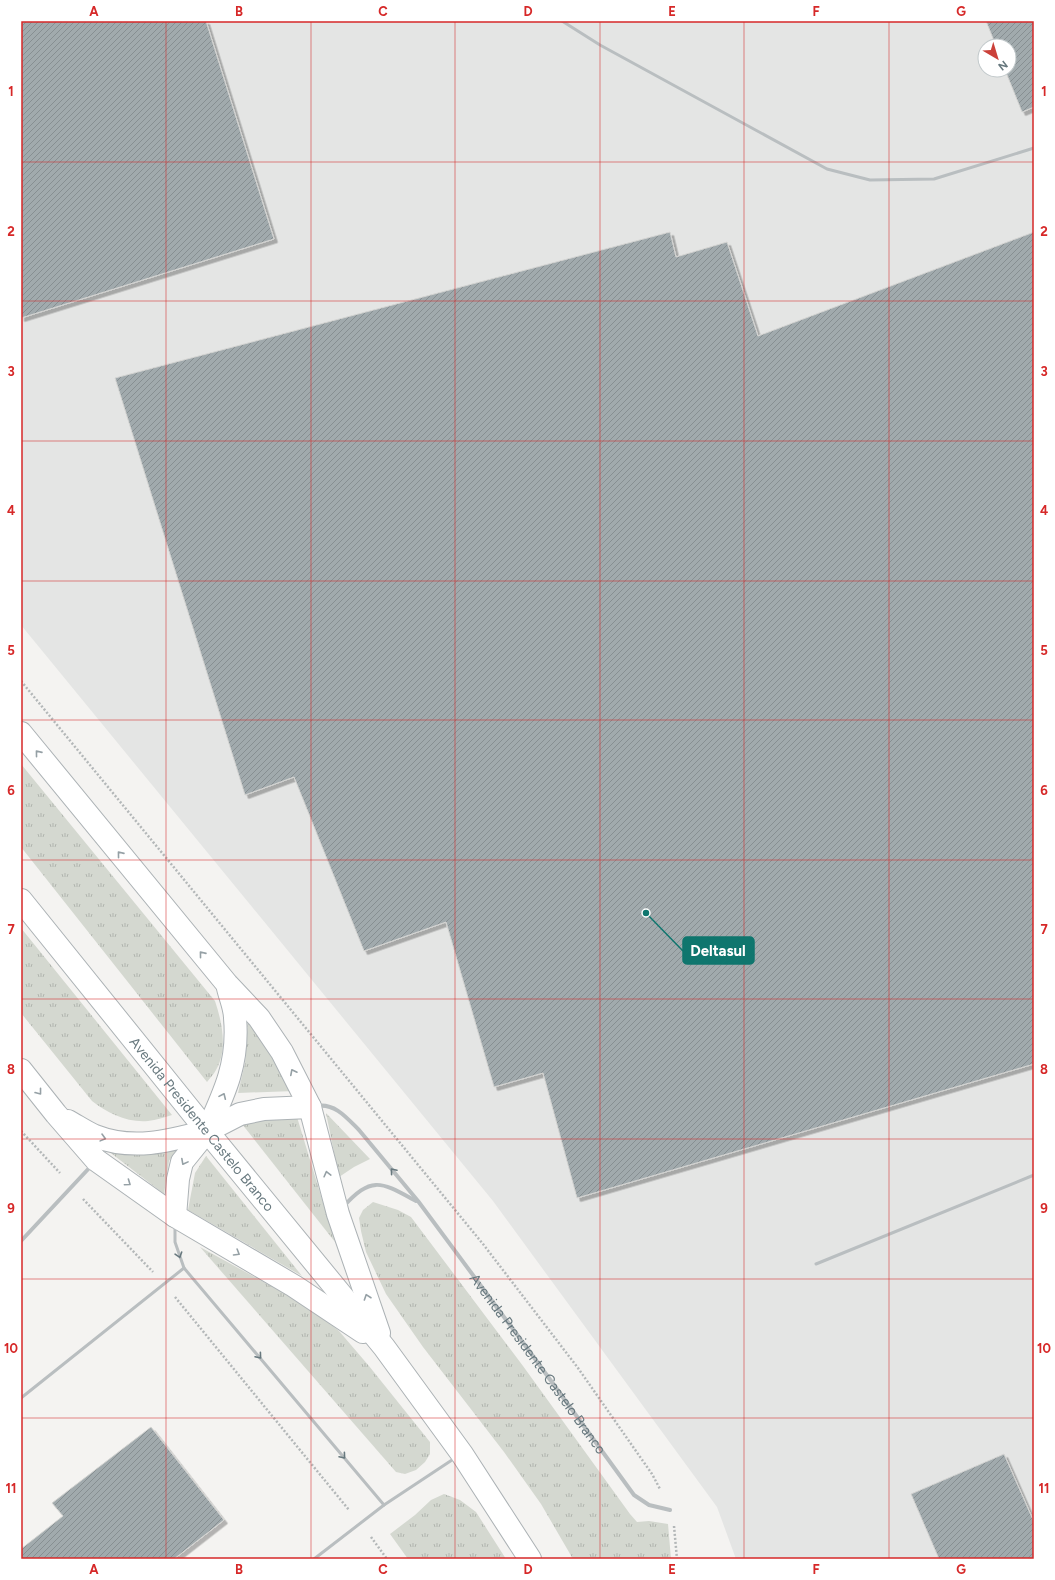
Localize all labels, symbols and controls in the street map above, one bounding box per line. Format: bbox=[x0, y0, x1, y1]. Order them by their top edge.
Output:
text: A bbox=[89, 4, 99, 19]
text: B bbox=[235, 4, 243, 19]
text: C bbox=[378, 4, 388, 19]
text: D bbox=[523, 4, 533, 19]
text: E bbox=[668, 4, 676, 19]
text: F bbox=[812, 4, 820, 19]
text: G bbox=[956, 4, 966, 19]
north arrow bbox=[977, 38, 1017, 78]
text: N bbox=[995, 58, 1010, 73]
text: 1 bbox=[8, 84, 14, 99]
text: 1 bbox=[1041, 84, 1047, 99]
text: 2 bbox=[7, 224, 15, 239]
text: 2 bbox=[1040, 224, 1048, 239]
text: 3 bbox=[7, 364, 15, 379]
text: 3 bbox=[1040, 364, 1048, 379]
text: 4 bbox=[7, 503, 15, 518]
text: 4 bbox=[1040, 503, 1048, 518]
text: 5 bbox=[7, 643, 15, 658]
text: 5 bbox=[1040, 643, 1048, 658]
one-way arrow bbox=[35, 751, 42, 758]
text: 6 bbox=[7, 783, 15, 798]
text: 6 bbox=[1040, 783, 1048, 798]
one-way arrow bbox=[118, 851, 125, 858]
text: 7 bbox=[7, 922, 15, 937]
text: 7 bbox=[1040, 922, 1048, 937]
callout: Deltasul bbox=[683, 937, 754, 964]
text: Deltasul bbox=[690, 942, 746, 960]
one-way arrow bbox=[200, 952, 207, 959]
street label: Avenida Presidente Castelo Branco bbox=[126, 1033, 278, 1215]
text: 8 bbox=[7, 1062, 15, 1077]
text: 8 bbox=[1040, 1062, 1048, 1077]
one-way arrow bbox=[290, 1069, 298, 1076]
one-way arrow bbox=[34, 1088, 41, 1095]
one-way arrow bbox=[218, 1093, 226, 1101]
one-way arrow bbox=[100, 1133, 107, 1142]
one-way arrow bbox=[181, 1158, 189, 1165]
one-way arrow bbox=[391, 1169, 398, 1176]
one-way arrow bbox=[324, 1170, 332, 1177]
one-way arrow bbox=[124, 1178, 131, 1186]
text: 9 bbox=[7, 1201, 15, 1216]
text: 9 bbox=[1040, 1201, 1048, 1216]
one-way arrow bbox=[233, 1248, 240, 1255]
one-way arrow bbox=[174, 1251, 183, 1258]
street label: Avenida Presidente Castelo Branco bbox=[466, 1270, 610, 1457]
one-way arrow bbox=[363, 1294, 371, 1301]
text: 10 bbox=[4, 1341, 18, 1356]
text: 10 bbox=[1037, 1341, 1051, 1356]
one-way arrow bbox=[254, 1352, 261, 1359]
one-way arrow bbox=[338, 1451, 345, 1458]
text: 11 bbox=[6, 1481, 16, 1496]
text: 11 bbox=[1039, 1481, 1049, 1496]
text: A bbox=[89, 1562, 99, 1577]
text: B bbox=[235, 1562, 243, 1577]
text: C bbox=[378, 1562, 388, 1577]
text: D bbox=[523, 1562, 533, 1577]
text: E bbox=[668, 1562, 676, 1577]
text: F bbox=[812, 1562, 820, 1577]
text: G bbox=[956, 1562, 966, 1577]

